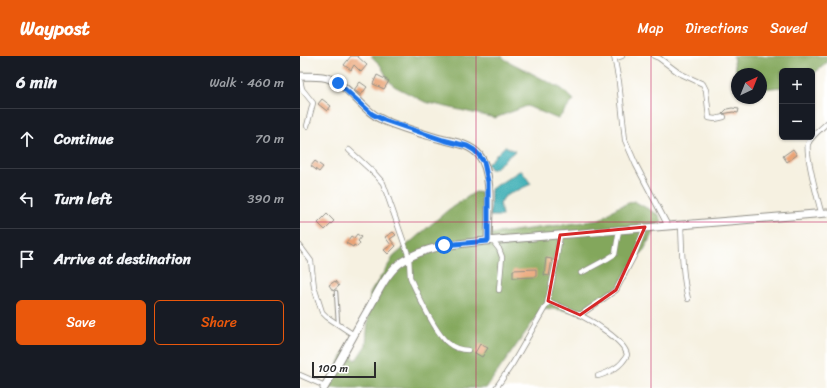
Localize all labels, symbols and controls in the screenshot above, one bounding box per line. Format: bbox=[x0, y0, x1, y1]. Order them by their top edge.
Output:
text: Waypost bbox=[20, 12, 90, 45]
text: Map bbox=[637, 16, 663, 41]
text: Directions bbox=[685, 16, 748, 41]
text: Saved bbox=[770, 16, 807, 41]
text: 6 min bbox=[16, 67, 57, 97]
north arrow bbox=[731, 68, 767, 104]
map controls bbox=[779, 68, 815, 140]
button: + bbox=[779, 68, 815, 104]
text: Walk · 460 m bbox=[210, 71, 284, 94]
route end bbox=[329, 74, 347, 92]
button: − bbox=[779, 104, 815, 140]
text: Continue bbox=[54, 126, 114, 152]
text: 70 m bbox=[255, 127, 284, 150]
icon: ahead bbox=[16, 128, 38, 150]
text: Turn left bbox=[54, 186, 112, 212]
text: 390 m bbox=[247, 187, 284, 210]
icon: left bbox=[16, 188, 38, 210]
route start bbox=[435, 236, 453, 254]
text: Arrive at destination bbox=[54, 246, 191, 272]
icon: arrive bbox=[16, 248, 38, 270]
button: Save bbox=[16, 300, 146, 345]
button: Share bbox=[154, 300, 284, 345]
text: 100 m bbox=[318, 359, 348, 378]
scale bar bbox=[312, 360, 376, 379]

